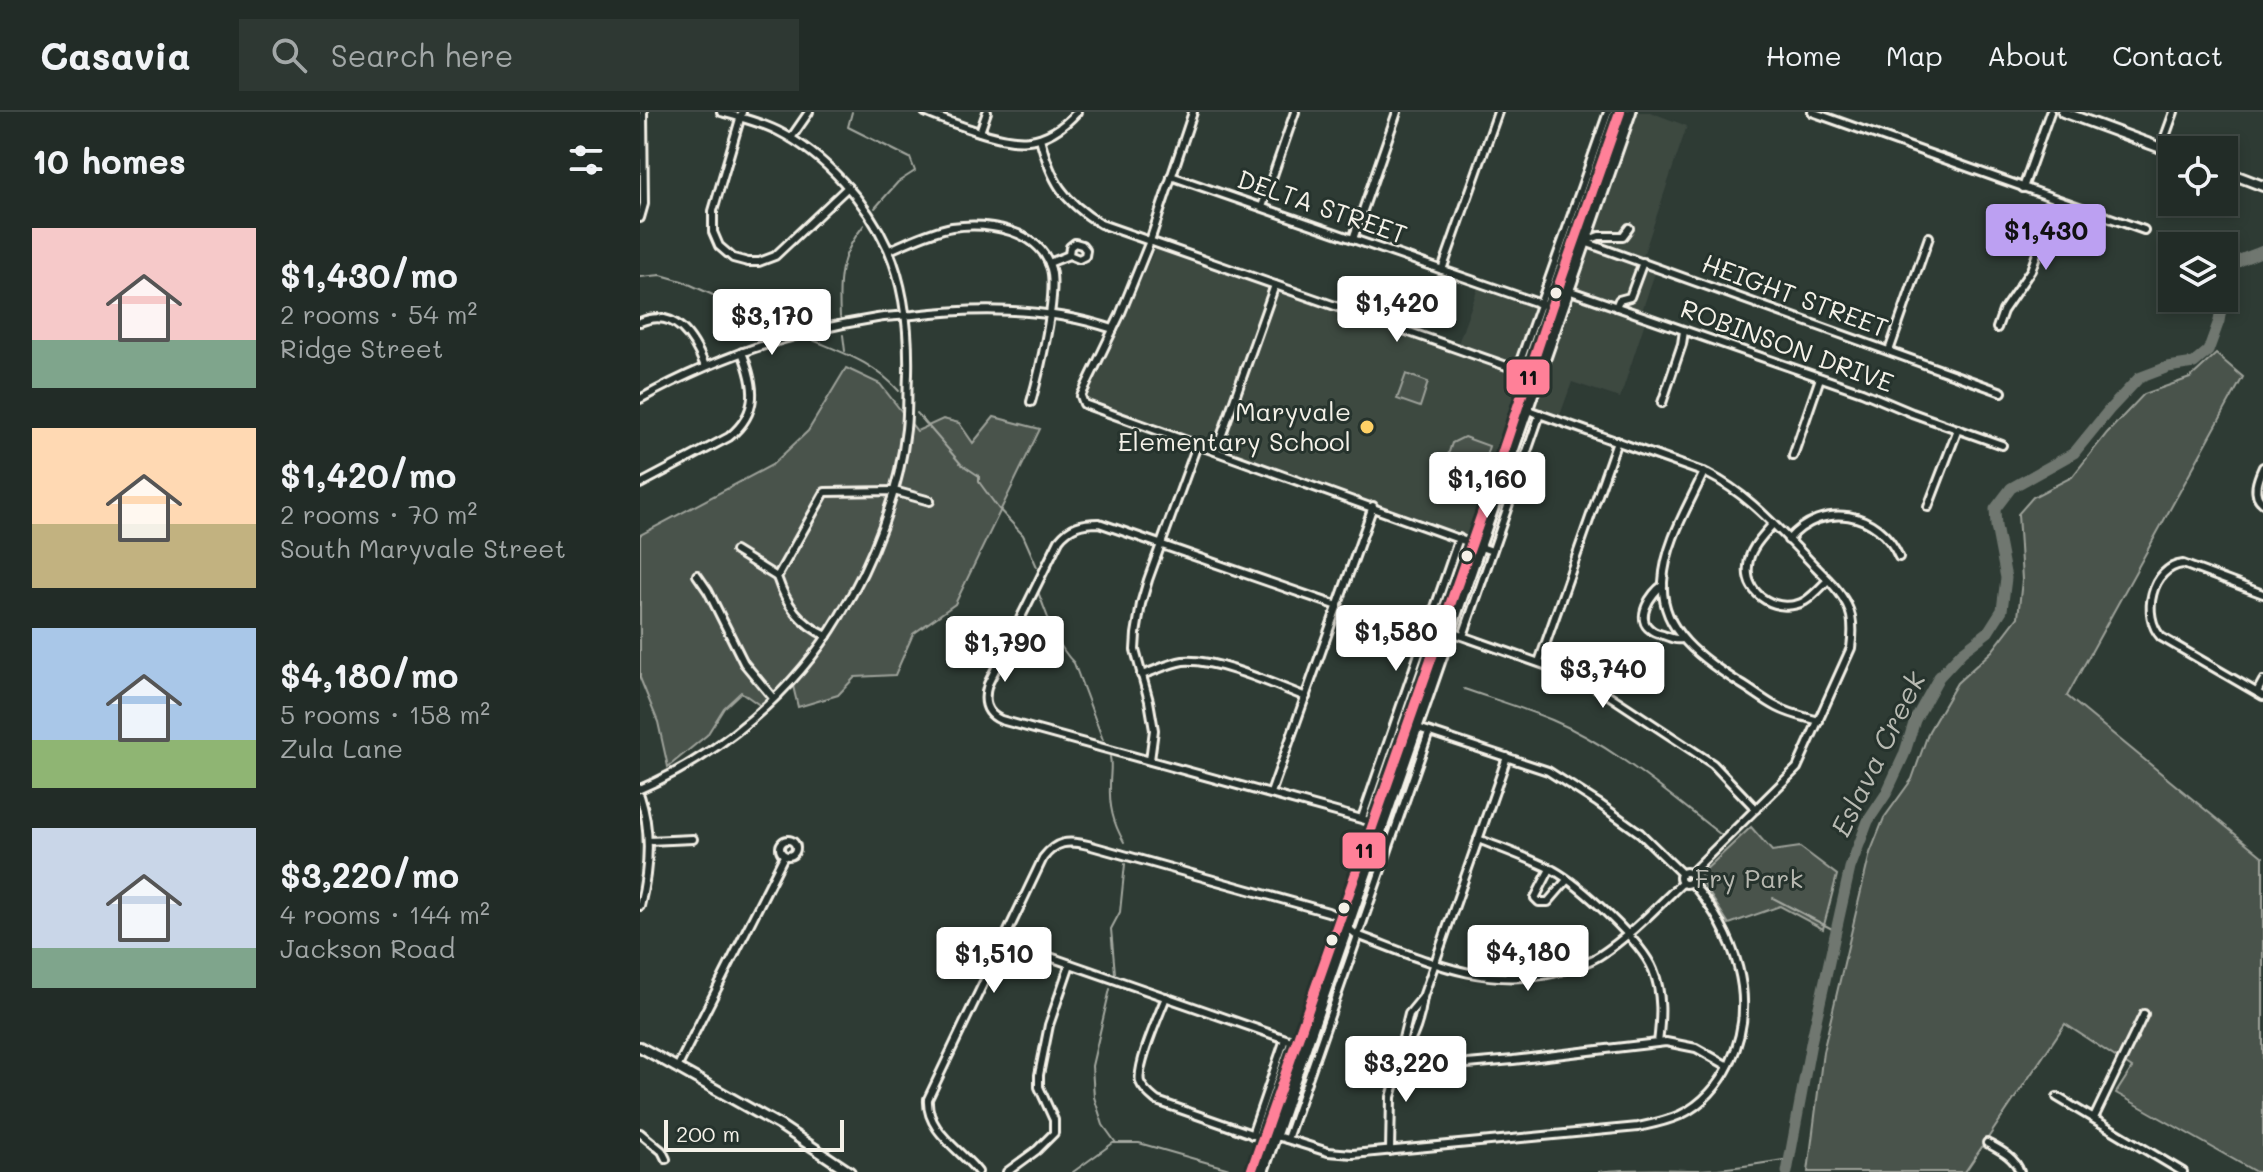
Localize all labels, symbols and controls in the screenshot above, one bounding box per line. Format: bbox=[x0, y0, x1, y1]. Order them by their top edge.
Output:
search box bbox=[239, 19, 799, 91]
text: Casavia bbox=[40, 30, 191, 80]
icon: search bbox=[267, 33, 311, 77]
text: Search here bbox=[331, 35, 513, 75]
text: Home bbox=[1766, 37, 1842, 73]
text: Map bbox=[1886, 37, 1943, 73]
text: About bbox=[1987, 37, 2068, 73]
text: Contact bbox=[2112, 37, 2223, 73]
map controls bbox=[2158, 136, 2238, 312]
button: locate bbox=[2158, 136, 2238, 216]
text: 10 homes bbox=[32, 138, 186, 183]
icon: filters bbox=[564, 138, 608, 182]
street label: DELTA STREET bbox=[1233, 161, 1412, 251]
pin: $1,430 bbox=[1981, 204, 2111, 272]
text: $1,430 bbox=[2004, 213, 2088, 247]
button: layers bbox=[2158, 232, 2238, 312]
street label: HEIGHT STREET bbox=[1698, 246, 1893, 344]
text: $1,430/mo bbox=[280, 252, 458, 297]
icon: home bbox=[96, 260, 192, 356]
pin: $1,420 bbox=[1332, 276, 1462, 344]
text: $1,420 bbox=[1355, 285, 1439, 319]
unlabelled marker bbox=[1548, 285, 1564, 301]
pin: $3,170 bbox=[707, 289, 837, 357]
street label: ROBINSON DRIVE bbox=[1676, 291, 1899, 399]
text: 2 rooms · 54 m² bbox=[280, 297, 477, 331]
text: $3,170 bbox=[731, 298, 813, 332]
text: Ridge Street bbox=[280, 331, 443, 365]
line badge: 11 bbox=[1505, 358, 1551, 396]
text: 11 bbox=[1518, 362, 1538, 391]
place label: Maryvale Elementary School bbox=[1118, 394, 1351, 458]
marker: Maryvale Elementary School bbox=[1358, 418, 1376, 436]
text: $1,420/mo bbox=[280, 452, 456, 497]
pin: $1,160 bbox=[1422, 452, 1552, 520]
icon: home bbox=[96, 460, 192, 556]
text: $1,160 bbox=[1447, 461, 1527, 495]
text: 2 rooms · 70 m² bbox=[280, 497, 477, 531]
text: South Maryvale Street bbox=[280, 531, 566, 565]
unlabelled marker bbox=[1459, 548, 1475, 564]
pin: $1,580 bbox=[1331, 605, 1461, 673]
text: $1,580 bbox=[1354, 614, 1438, 648]
pin: $1,790 bbox=[940, 616, 1070, 684]
text: $1,790 bbox=[964, 625, 1046, 659]
pin: $3,740 bbox=[1538, 642, 1668, 710]
text: $3,740 bbox=[1559, 651, 1647, 685]
text: $4,180/mo bbox=[280, 652, 459, 697]
icon: home bbox=[96, 660, 192, 756]
water label: Eslava Creek bbox=[1822, 664, 1933, 842]
text: 5 rooms · 158 m² bbox=[280, 697, 490, 731]
text: Zula Lane bbox=[280, 731, 403, 765]
line badge: 11 bbox=[1341, 831, 1387, 870]
text: 11 bbox=[1354, 835, 1374, 864]
text: $3,220/mo bbox=[280, 852, 459, 897]
icon: home bbox=[96, 860, 192, 956]
park label: Fry Park bbox=[1695, 861, 1803, 895]
text: 4 rooms · 144 m² bbox=[280, 897, 490, 931]
unlabelled marker bbox=[1336, 900, 1352, 916]
pin: $4,180 bbox=[1463, 925, 1593, 993]
pin: $1,510 bbox=[929, 927, 1059, 995]
text: Jackson Road bbox=[280, 931, 455, 965]
unlabelled marker bbox=[1324, 932, 1340, 948]
text: $4,180 bbox=[1486, 934, 1570, 968]
text: $1,510 bbox=[955, 936, 1034, 970]
pin: $3,220 bbox=[1341, 1036, 1471, 1104]
text: $3,220 bbox=[1363, 1045, 1449, 1079]
scale bar bbox=[664, 1116, 844, 1152]
text: 200 m bbox=[676, 1119, 740, 1148]

